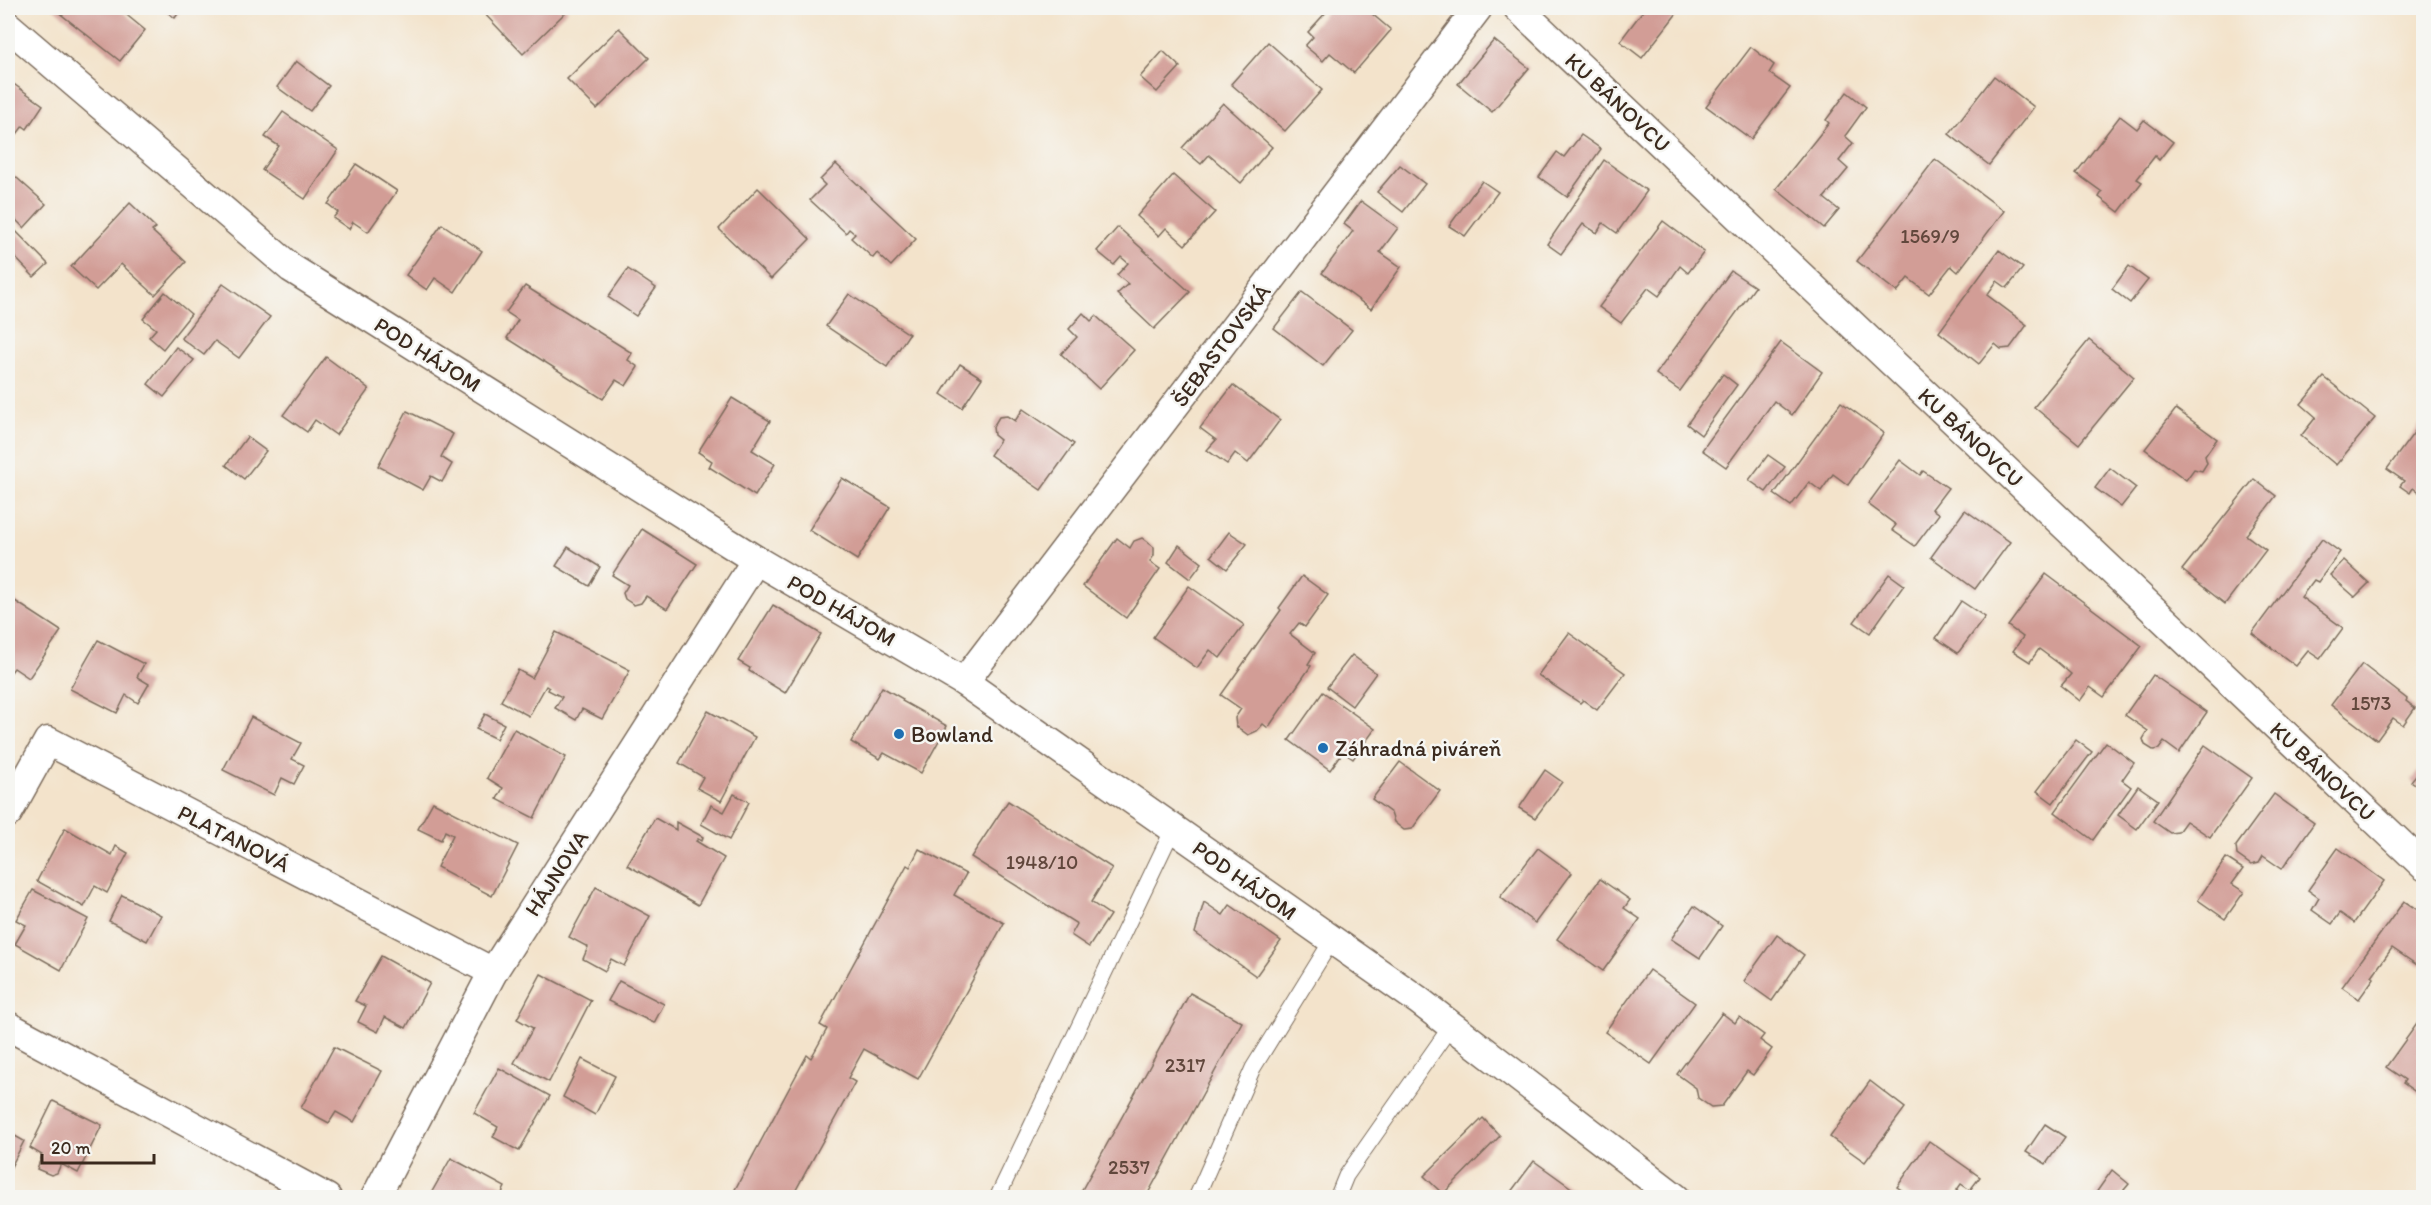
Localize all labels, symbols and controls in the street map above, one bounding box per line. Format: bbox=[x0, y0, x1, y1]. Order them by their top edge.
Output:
street label: KU BÁNOVCU bbox=[1559, 47, 1676, 158]
house number: 1569/9 bbox=[1900, 224, 1960, 248]
street label: ŠEBASTOVSKÁ bbox=[1166, 279, 1276, 412]
street label: POD HÁJOM bbox=[369, 311, 486, 398]
street label: KU BÁNOVCU bbox=[1912, 382, 2029, 493]
street label: POD HÁJOM bbox=[783, 568, 901, 652]
house number: 1573 bbox=[2351, 691, 2391, 715]
street label: KU BÁNOVCU bbox=[2264, 716, 2381, 827]
place label: Bowland bbox=[911, 721, 993, 748]
marker: Bowland bbox=[892, 727, 906, 741]
place label: Záhradná piváreň bbox=[1335, 735, 1502, 762]
marker: Záhradná piváreň bbox=[1316, 741, 1330, 755]
street label: PLATANOVÁ bbox=[173, 799, 294, 878]
street label: HÁJNOVA bbox=[519, 825, 594, 921]
street label: POD HÁJOM bbox=[1187, 835, 1302, 926]
house number: 1948/10 bbox=[1006, 850, 1078, 874]
house number: 2317 bbox=[1165, 1053, 1205, 1077]
scale bar bbox=[42, 1127, 154, 1165]
text: 20 m bbox=[51, 1137, 91, 1159]
house number: 2537 bbox=[1108, 1155, 1150, 1179]

